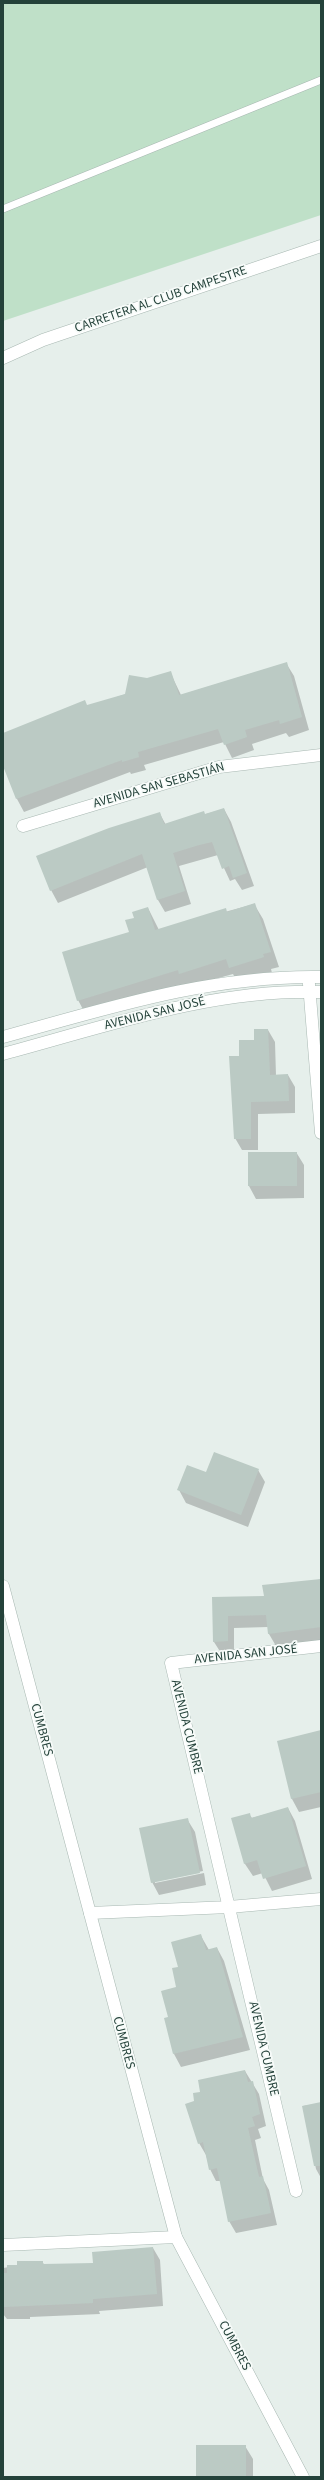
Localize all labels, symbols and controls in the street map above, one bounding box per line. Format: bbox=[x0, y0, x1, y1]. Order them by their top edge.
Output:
street label: CARRETERA AL CLUB CAMPESTRE bbox=[73, 263, 249, 337]
street label: AVENIDA SAN SEBASTIÁN bbox=[92, 760, 226, 812]
street label: AVENIDA SAN JOSÉ bbox=[103, 994, 207, 1034]
street label: AVENIDA SAN JOSÉ bbox=[194, 1642, 298, 1668]
street label: AVENIDA CUMBRE bbox=[167, 1678, 205, 1776]
street label: CUMBRES bbox=[26, 1702, 56, 1758]
street label: AVENIDA CUMBRE bbox=[245, 2000, 281, 2098]
street label: CUMBRES bbox=[108, 2015, 138, 2071]
street label: CUMBRES bbox=[214, 2319, 254, 2373]

